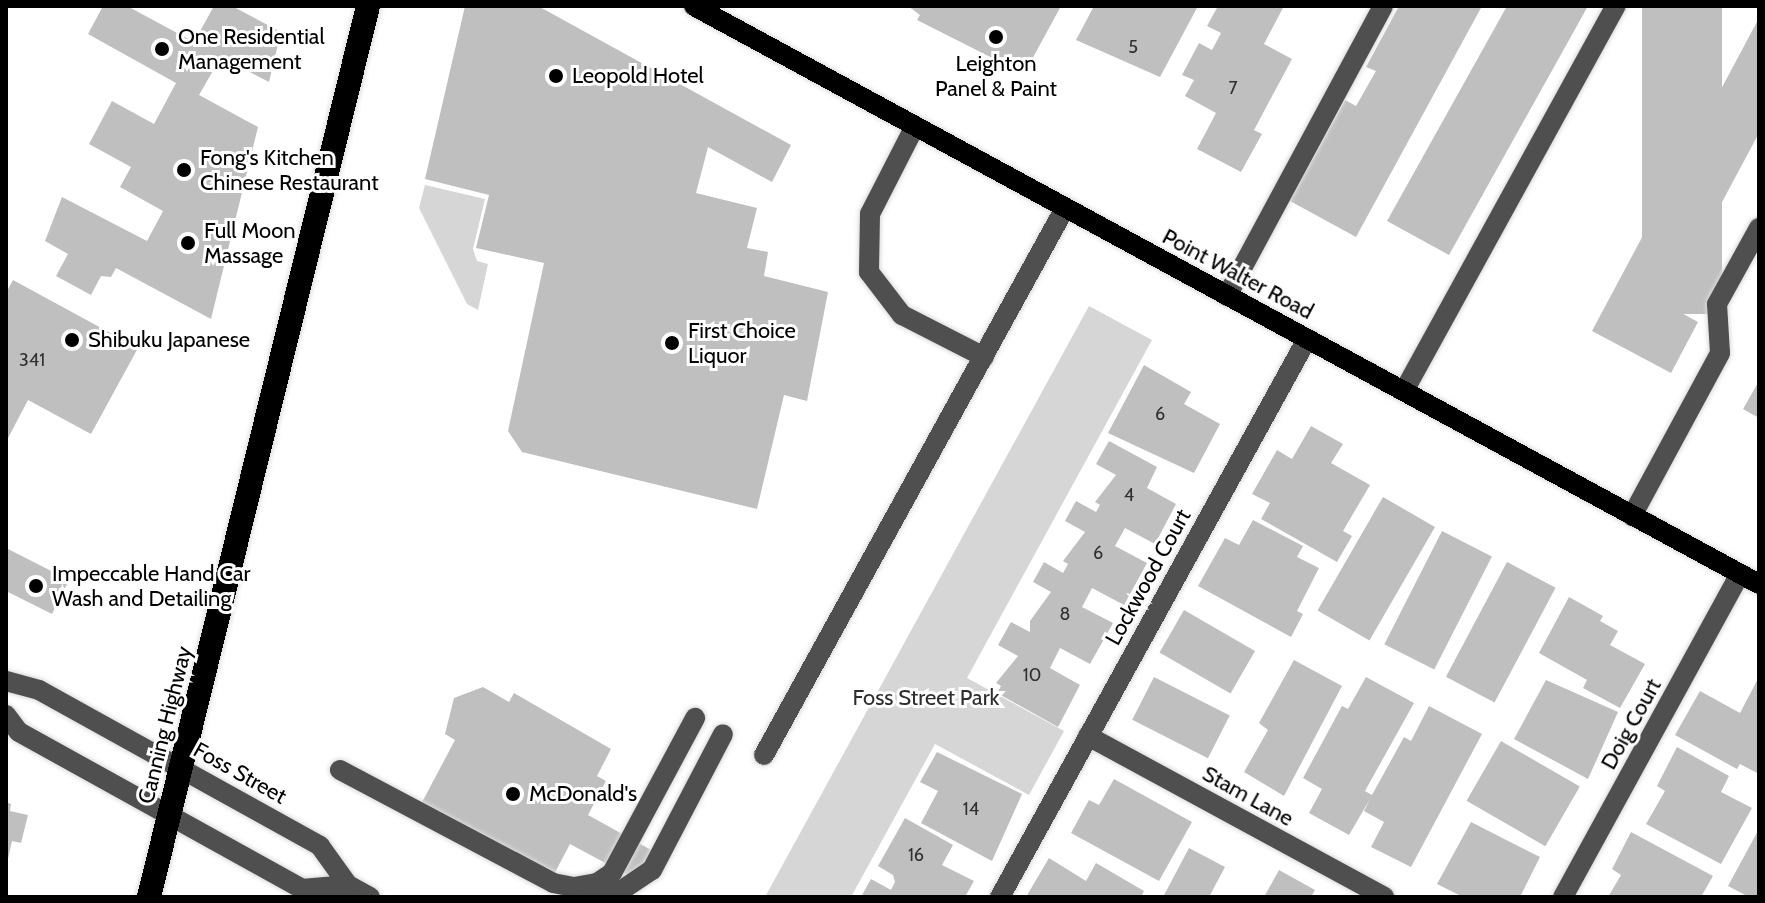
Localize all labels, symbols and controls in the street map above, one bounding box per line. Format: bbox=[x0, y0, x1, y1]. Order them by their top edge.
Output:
place label: One Residential Management bbox=[178, 23, 325, 74]
marker: Leighton Panel & Paint bbox=[987, 28, 1005, 46]
house number: 5 bbox=[1128, 36, 1138, 58]
marker: One Residential Management bbox=[153, 40, 171, 58]
place label: Leighton Panel & Paint bbox=[935, 50, 1057, 102]
place label: Leopold Hotel bbox=[572, 63, 704, 89]
marker: Leopold Hotel bbox=[547, 67, 565, 85]
house number: 7 bbox=[1228, 77, 1238, 99]
place label: Fong's Kitchen Chinese Restaurant bbox=[200, 144, 379, 196]
marker: Fong's Kitchen Chinese Restaurant bbox=[175, 161, 193, 179]
place label: Full Moon Massage bbox=[204, 217, 296, 268]
street label: Point Walter Road bbox=[1158, 223, 1318, 325]
marker: Full Moon Massage bbox=[179, 234, 197, 252]
place label: First Choice Liquor bbox=[688, 317, 796, 368]
place label: Shibuku Japanese bbox=[88, 327, 250, 353]
marker: Shibuku Japanese bbox=[63, 331, 81, 349]
marker: First Choice Liquor bbox=[663, 334, 681, 352]
house number: 341 bbox=[19, 349, 45, 371]
house number: 6 bbox=[1155, 403, 1165, 425]
house number: 4 bbox=[1124, 484, 1134, 506]
street label: Lockwood Court bbox=[1100, 504, 1196, 650]
house number: 6 bbox=[1093, 542, 1103, 564]
place label: Impeccable Hand Car Wash and Detailing bbox=[52, 560, 251, 612]
marker: Impeccable Hand Car Wash and Detailing bbox=[27, 577, 45, 595]
house number: 8 bbox=[1060, 603, 1070, 625]
street label: Canning Highway bbox=[133, 644, 197, 806]
house number: 10 bbox=[1023, 664, 1041, 686]
street label: Doig Court bbox=[1595, 674, 1667, 774]
park label: Foss Street Park bbox=[853, 685, 999, 711]
street label: Foss Street bbox=[189, 737, 291, 809]
street label: Stam Lane bbox=[1198, 760, 1298, 832]
place label: McDonald's bbox=[529, 781, 637, 807]
marker: McDonald's bbox=[504, 785, 522, 803]
house number: 14 bbox=[963, 798, 979, 820]
house number: 16 bbox=[908, 844, 924, 866]

